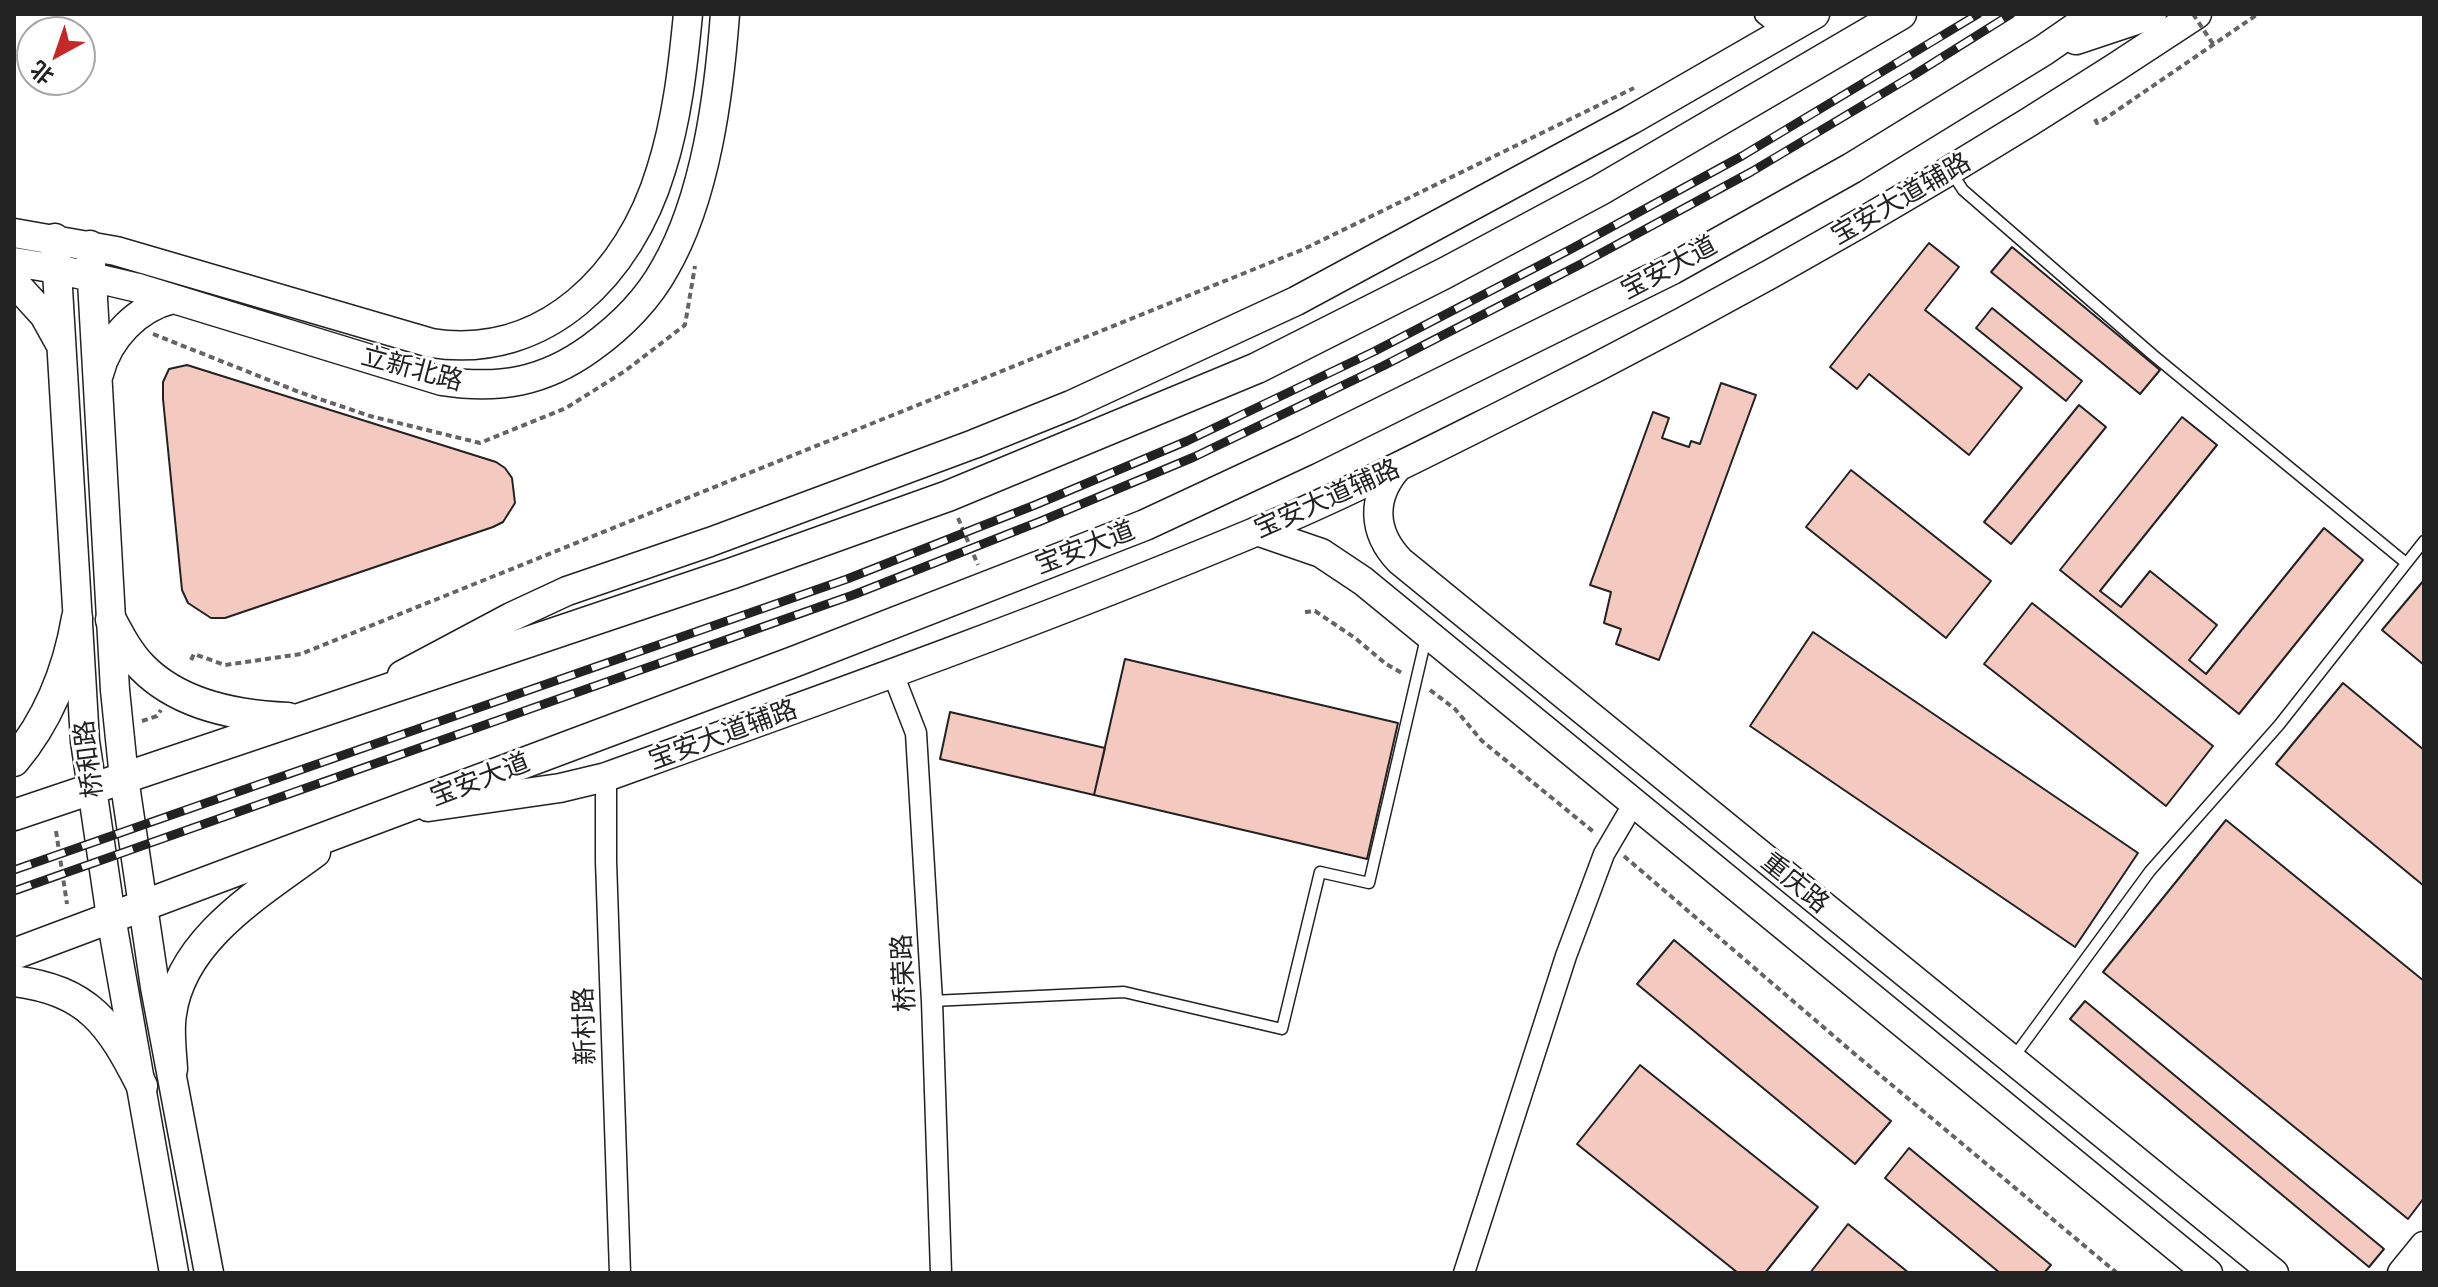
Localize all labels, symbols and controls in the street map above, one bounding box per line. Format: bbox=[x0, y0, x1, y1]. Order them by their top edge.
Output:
north arrow bbox=[16, 16, 96, 96]
text: 北 bbox=[25, 56, 59, 90]
street label: 宝安大道辅路 bbox=[1826, 146, 1976, 252]
street label: 宝安大道 bbox=[1616, 230, 1722, 306]
street label: 立新北路 bbox=[358, 340, 466, 398]
street label: 宝安大道辅路 bbox=[1249, 453, 1405, 545]
street label: 宝安大道 bbox=[1031, 515, 1139, 581]
street label: 宝安大道辅路 bbox=[644, 694, 802, 776]
street label: 桥和路 bbox=[69, 718, 109, 800]
street label: 宝安大道 bbox=[426, 747, 534, 813]
street label: 重庆路 bbox=[1755, 846, 1835, 920]
street label: 桥荣路 bbox=[886, 933, 922, 1013]
street label: 新村路 bbox=[568, 986, 602, 1066]

